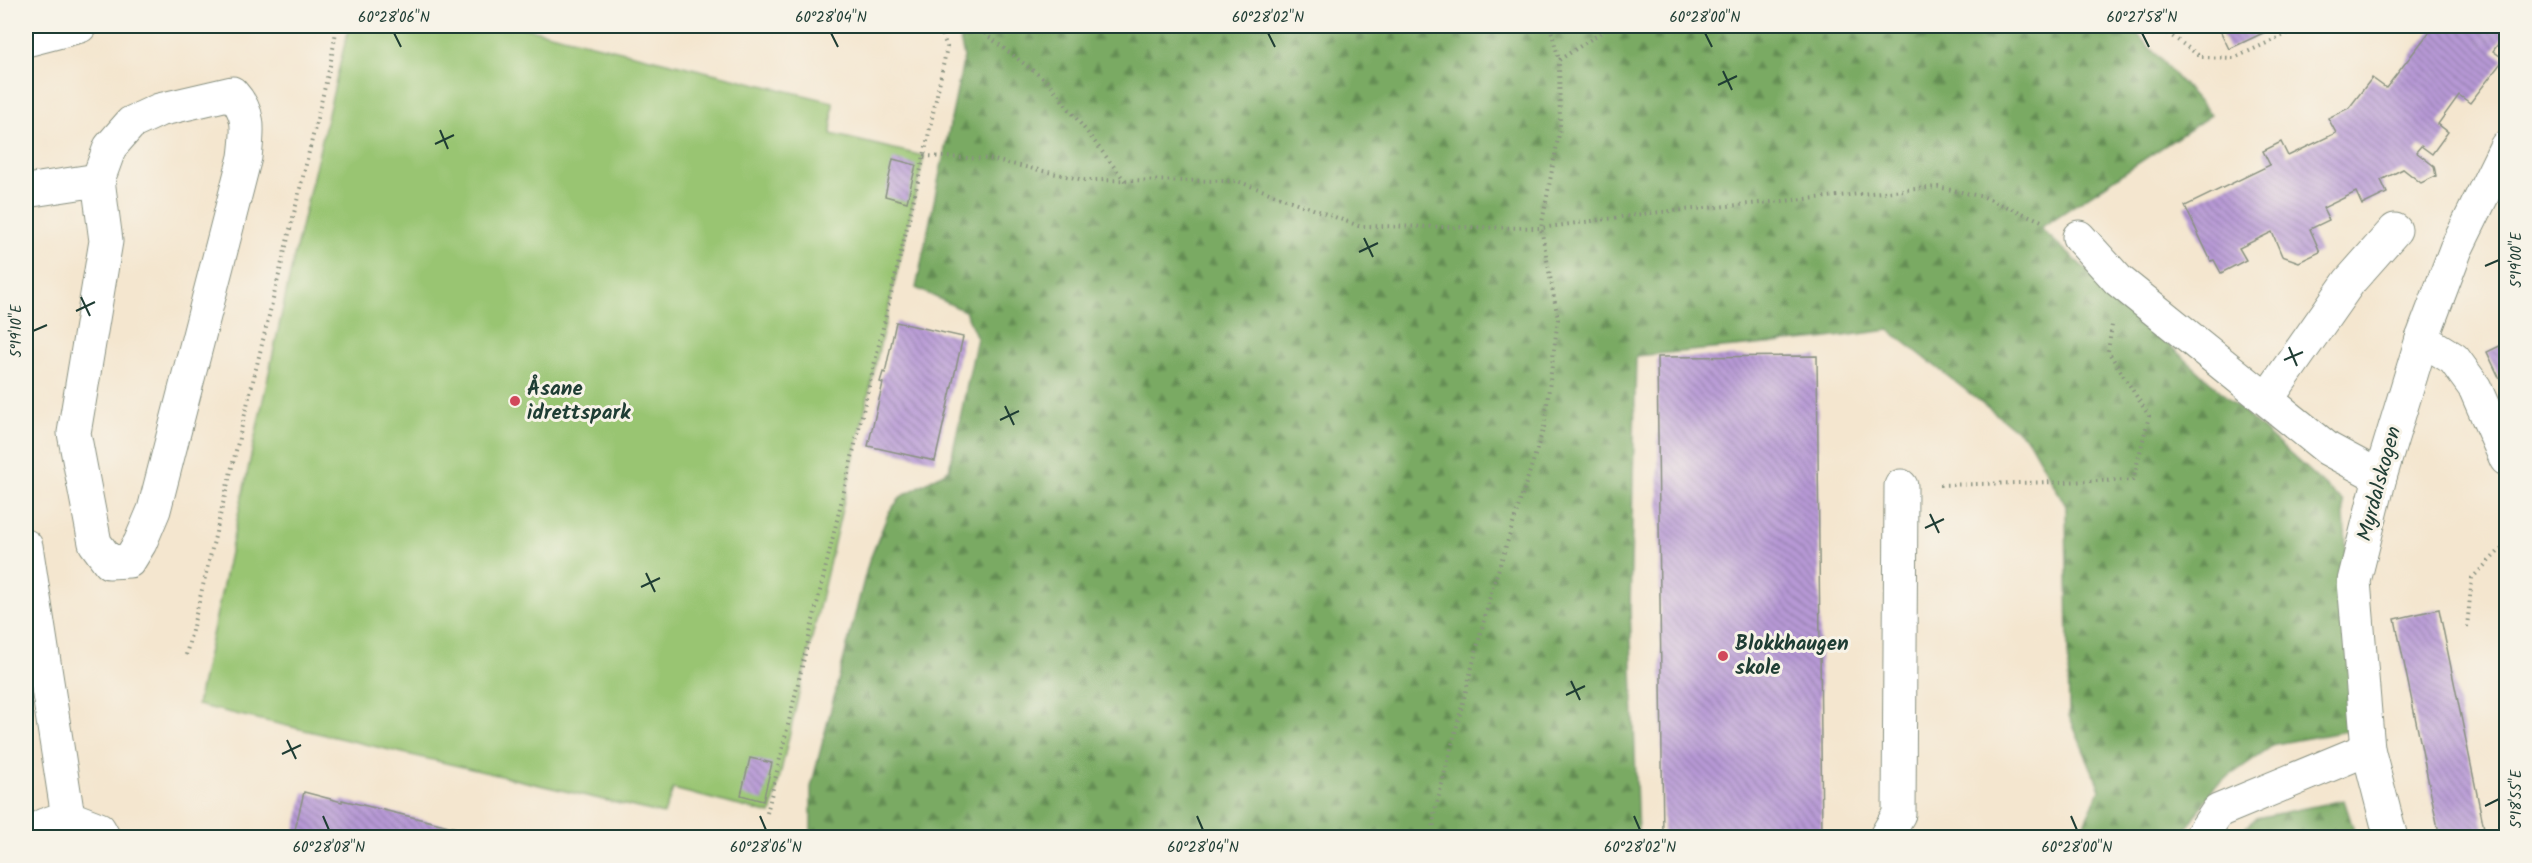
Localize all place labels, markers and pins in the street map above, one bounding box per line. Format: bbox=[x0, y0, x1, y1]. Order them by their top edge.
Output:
place label: Åsane idrettspark bbox=[527, 373, 631, 430]
marker: Åsane idrettspark bbox=[508, 394, 522, 408]
place label: Blokkhaugen skole bbox=[1735, 628, 1849, 685]
marker: Blokkhaugen skole bbox=[1716, 649, 1730, 663]

